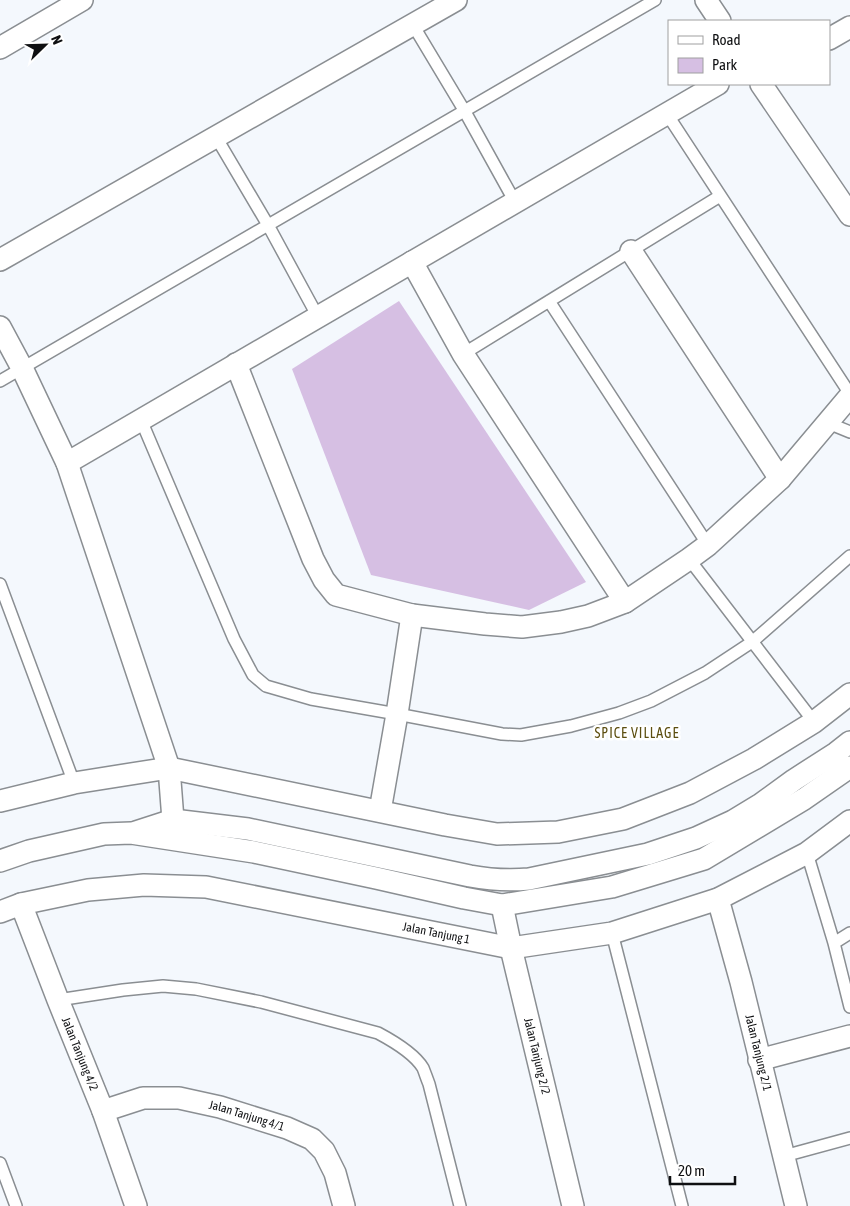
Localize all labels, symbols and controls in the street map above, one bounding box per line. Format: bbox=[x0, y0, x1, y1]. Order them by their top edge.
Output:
north arrow bbox=[20, 20, 70, 70]
legend bbox=[668, 20, 830, 85]
text: Road bbox=[712, 31, 741, 48]
text: N bbox=[48, 33, 66, 47]
text: Park bbox=[712, 56, 737, 73]
district label: SPICE VILLAGE bbox=[594, 725, 680, 741]
street label: Jalan Tanjung 1 bbox=[401, 919, 472, 947]
street label: Jalan Tanjung 2/1 bbox=[742, 1013, 775, 1093]
street label: Jalan Tanjung 4/2 bbox=[59, 1015, 101, 1093]
street label: Jalan Tanjung 2/2 bbox=[521, 1016, 553, 1096]
street label: Jalan Tanjung 4/1 bbox=[208, 1098, 286, 1134]
scale bar bbox=[670, 1154, 735, 1186]
text: 20 m bbox=[678, 1162, 705, 1179]

